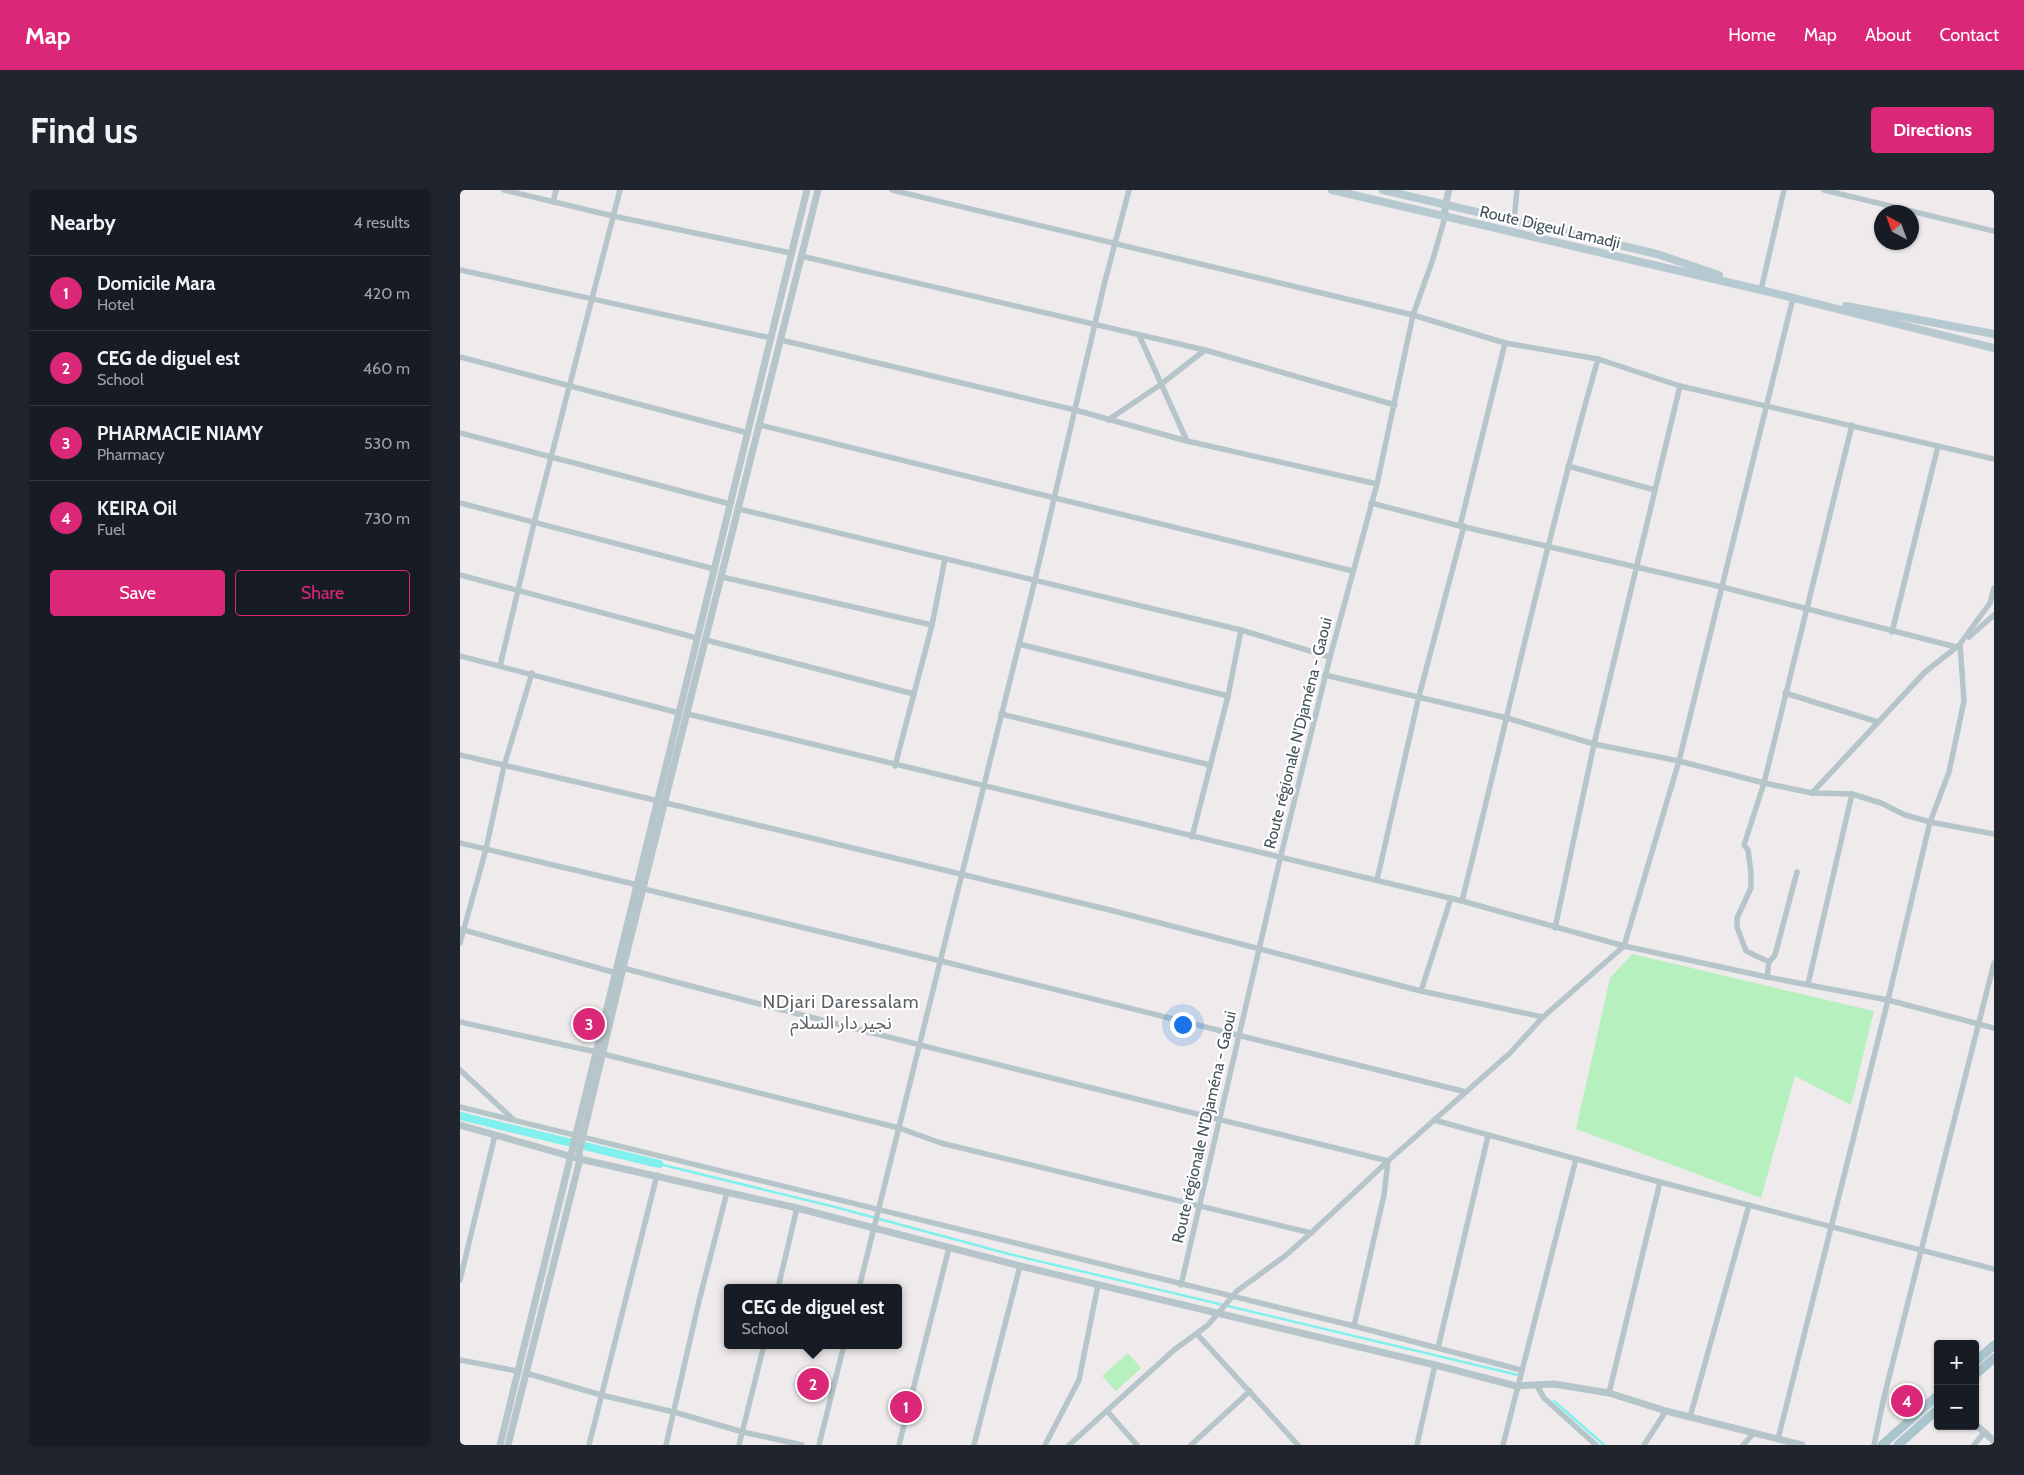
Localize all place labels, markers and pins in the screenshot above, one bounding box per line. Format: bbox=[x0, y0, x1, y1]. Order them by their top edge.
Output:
pin: 3 bbox=[573, 1005, 605, 1043]
pin: 2 bbox=[797, 1365, 829, 1403]
pin: 4 bbox=[1891, 1382, 1923, 1420]
pin: 1 bbox=[890, 1388, 922, 1426]

